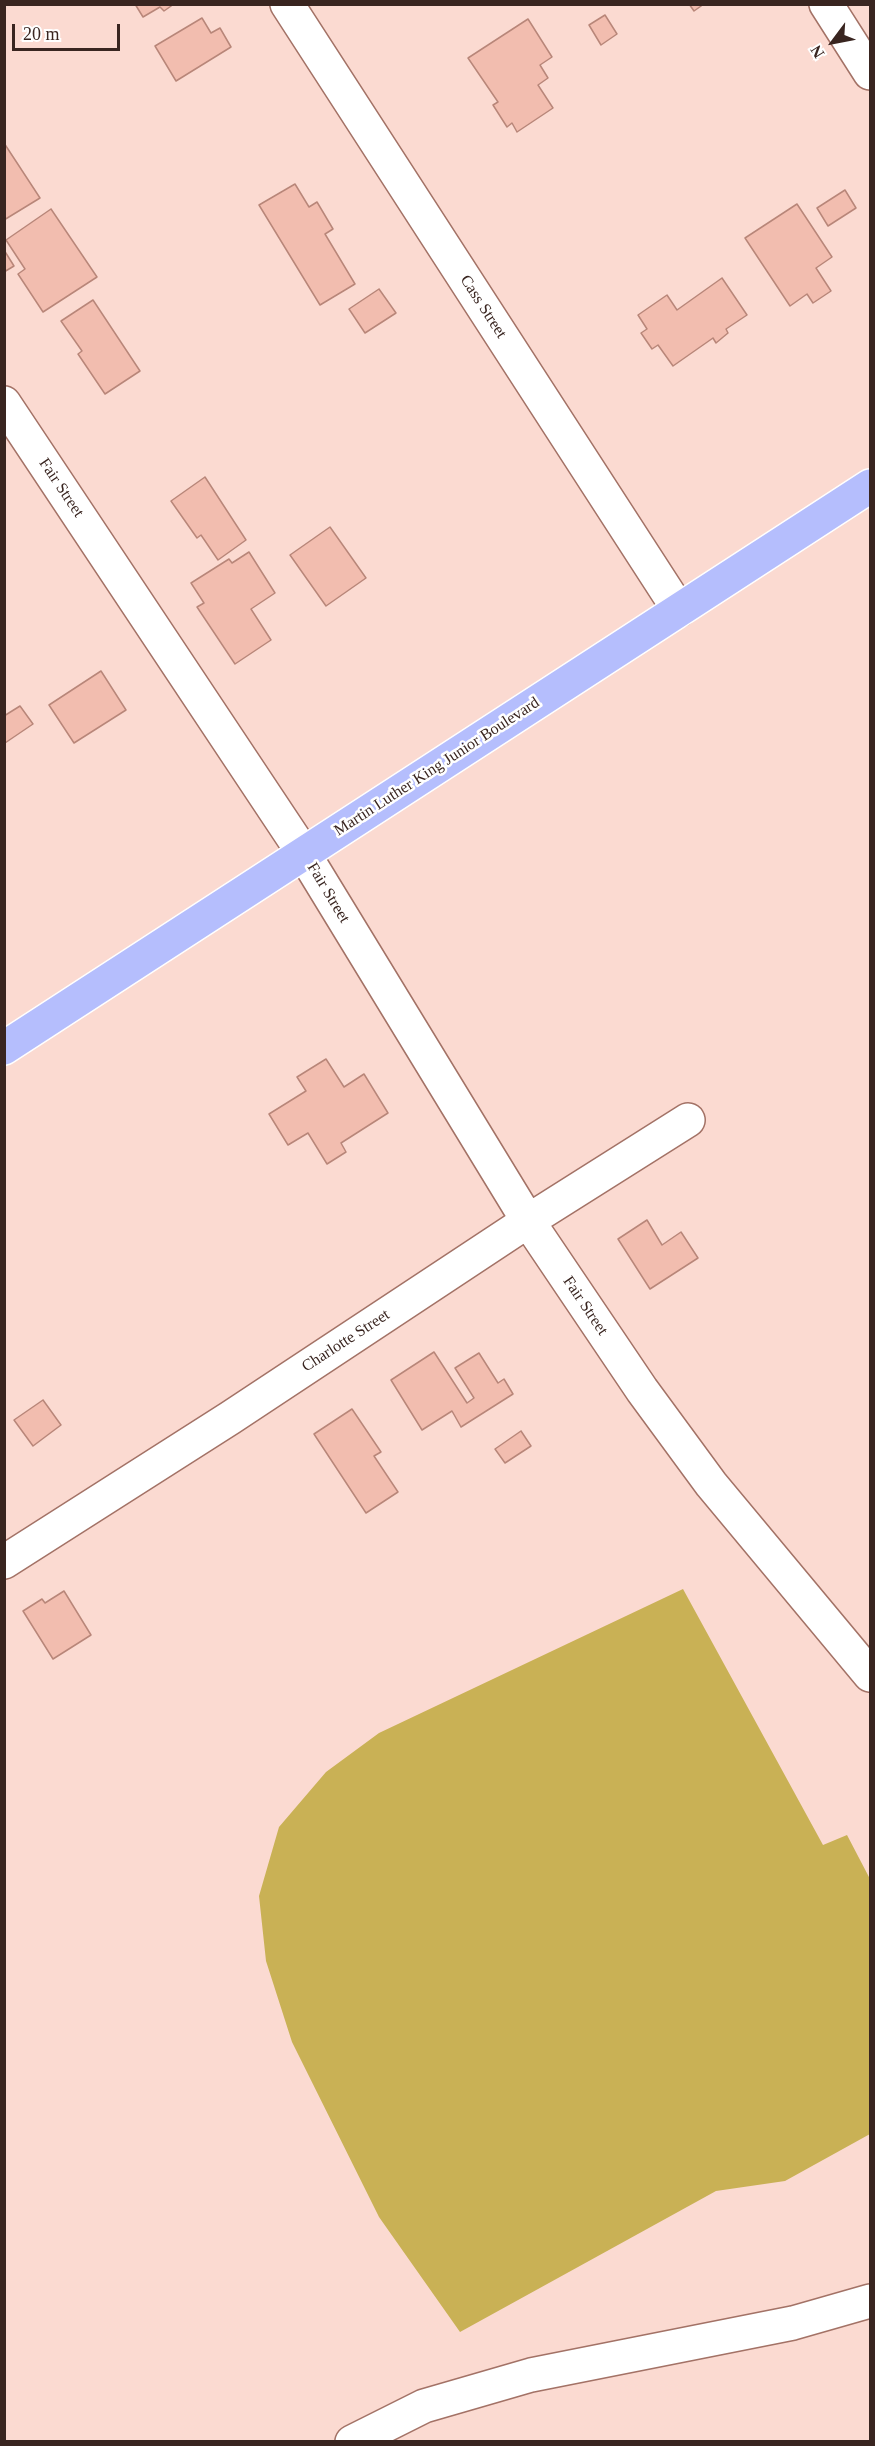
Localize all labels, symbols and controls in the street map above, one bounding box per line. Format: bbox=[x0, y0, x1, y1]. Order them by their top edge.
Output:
scale bar bbox=[15, 12, 123, 50]
north arrow bbox=[803, 12, 863, 72]
text: 20 m bbox=[23, 24, 60, 44]
text: N bbox=[807, 42, 828, 61]
street label: Cass Street bbox=[455, 272, 511, 342]
street label: Fair Street bbox=[34, 455, 88, 521]
street label: Martin Luther King Junior Boulevard bbox=[331, 693, 543, 841]
street label: Fair Street bbox=[302, 859, 354, 927]
street label: Fair Street bbox=[558, 1273, 612, 1339]
street label: Charlotte Street bbox=[298, 1305, 394, 1377]

